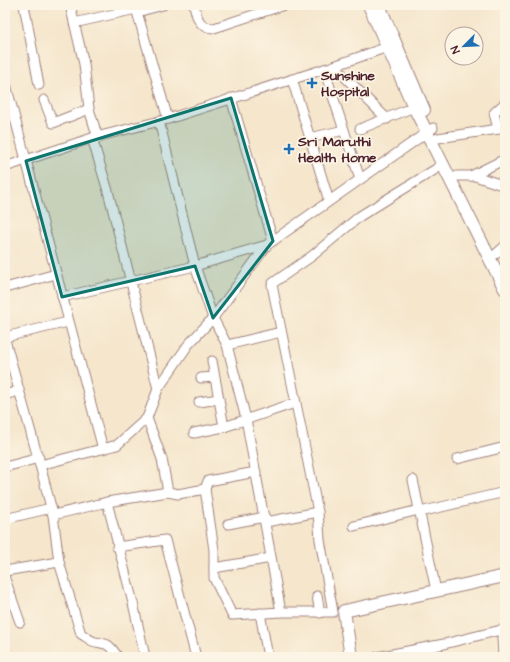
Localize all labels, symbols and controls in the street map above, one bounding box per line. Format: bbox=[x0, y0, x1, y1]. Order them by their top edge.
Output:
north arrow bbox=[444, 26, 484, 66]
text: N bbox=[447, 44, 464, 56]
place label: Sunshine Hospital bbox=[320, 66, 375, 102]
marker: Sunshine Hospital bbox=[306, 77, 318, 89]
place label: Sri Maruthi Health Home bbox=[297, 132, 377, 168]
marker: Sri Maruthi Health Home bbox=[283, 143, 295, 155]

